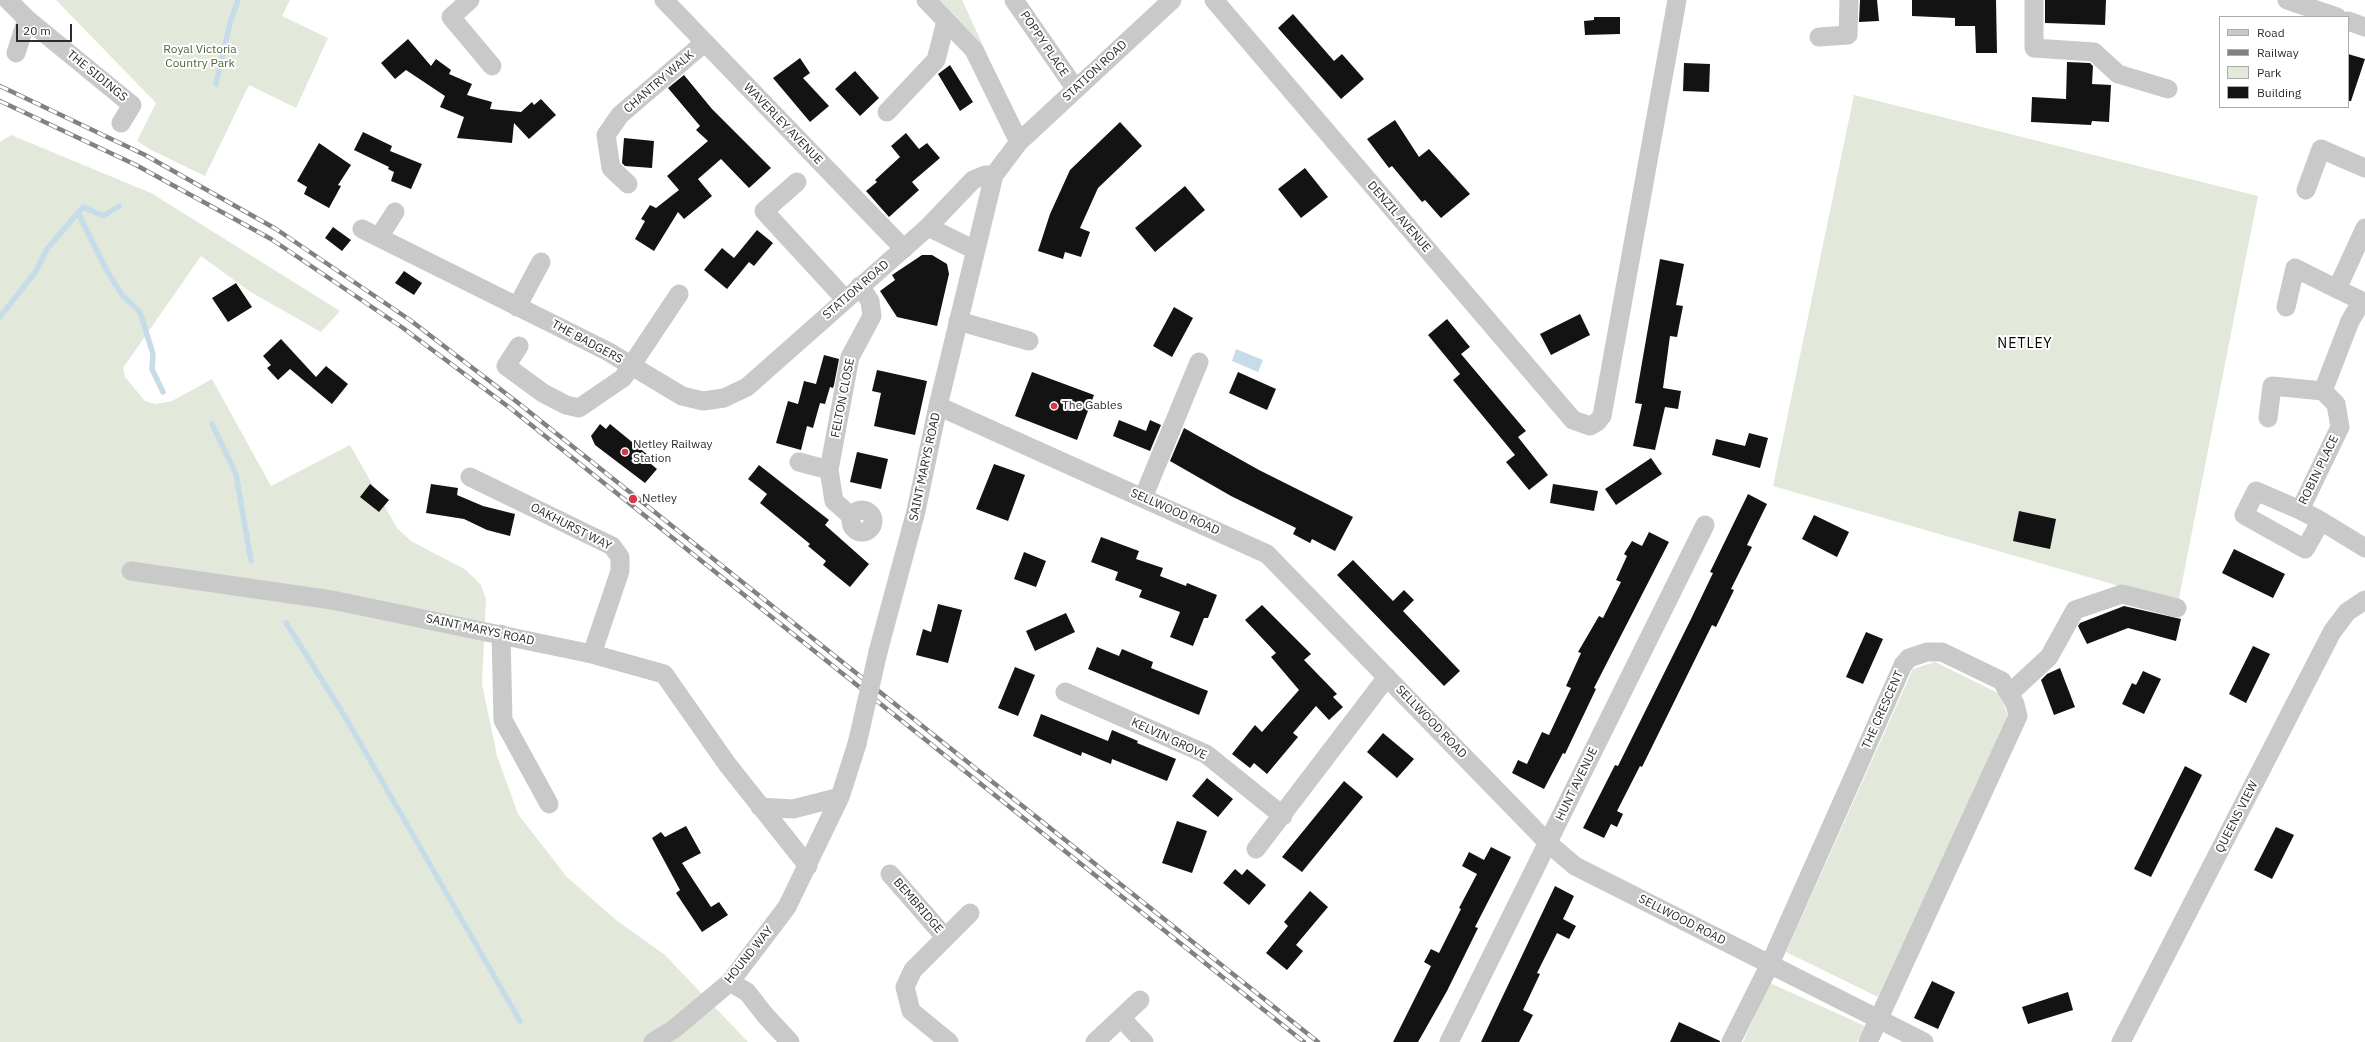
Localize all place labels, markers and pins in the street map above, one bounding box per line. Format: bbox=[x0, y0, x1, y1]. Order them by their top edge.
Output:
place label: The Gables bbox=[1062, 399, 1123, 413]
marker: The Gables bbox=[1049, 401, 1059, 411]
place label: Netley Railway Station bbox=[633, 438, 713, 466]
marker: Netley Railway Station bbox=[620, 447, 630, 457]
place label: Netley bbox=[642, 492, 677, 506]
marker: Netley bbox=[627, 493, 639, 505]

